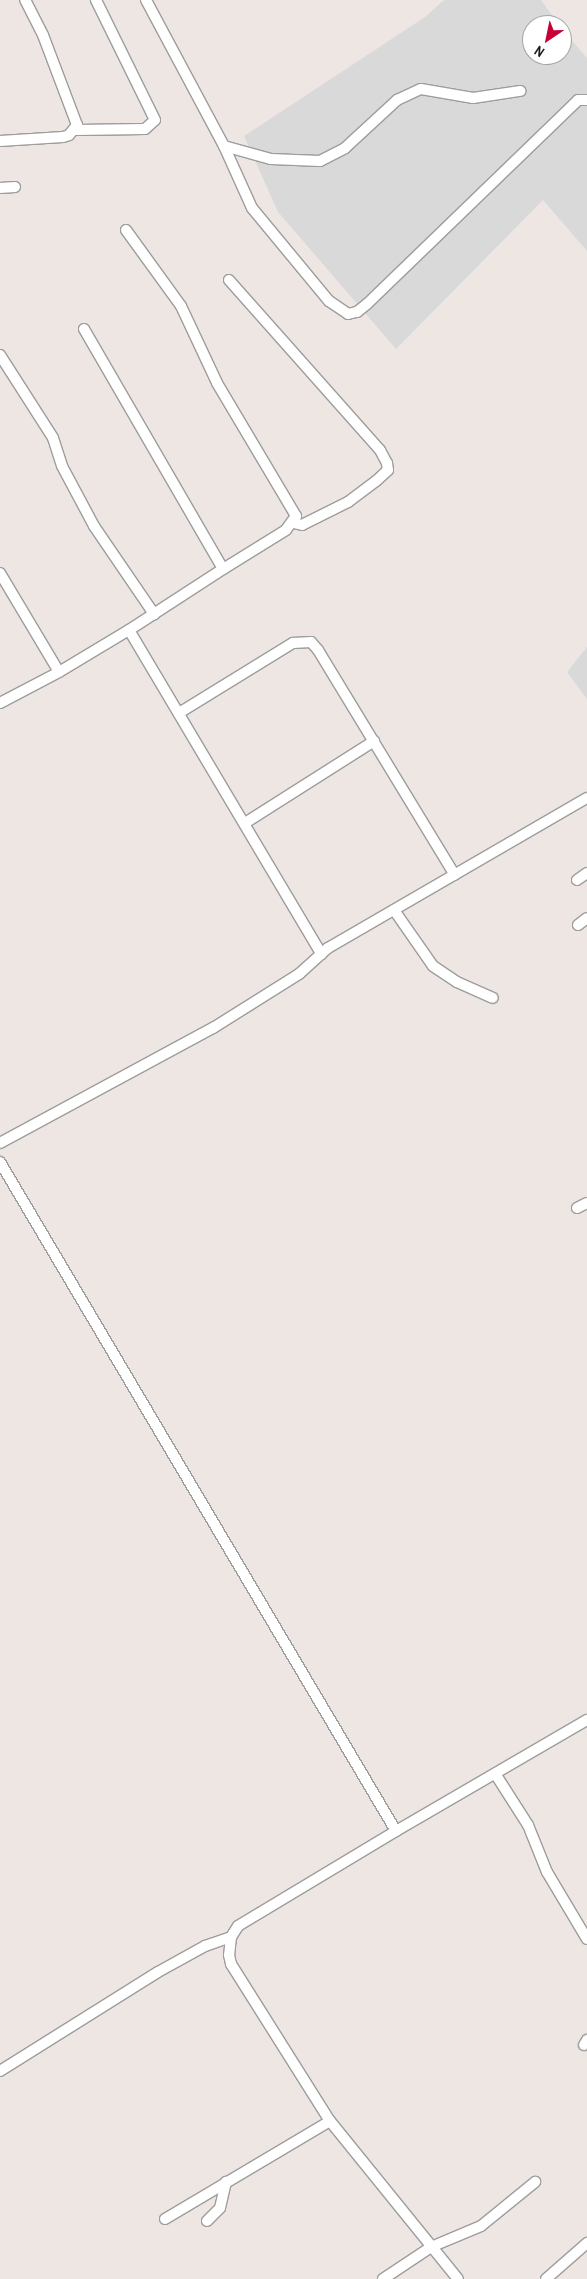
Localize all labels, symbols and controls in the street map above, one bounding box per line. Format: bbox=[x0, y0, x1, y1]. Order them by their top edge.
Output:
north arrow bbox=[522, 15, 572, 65]
text: N bbox=[531, 42, 548, 61]

